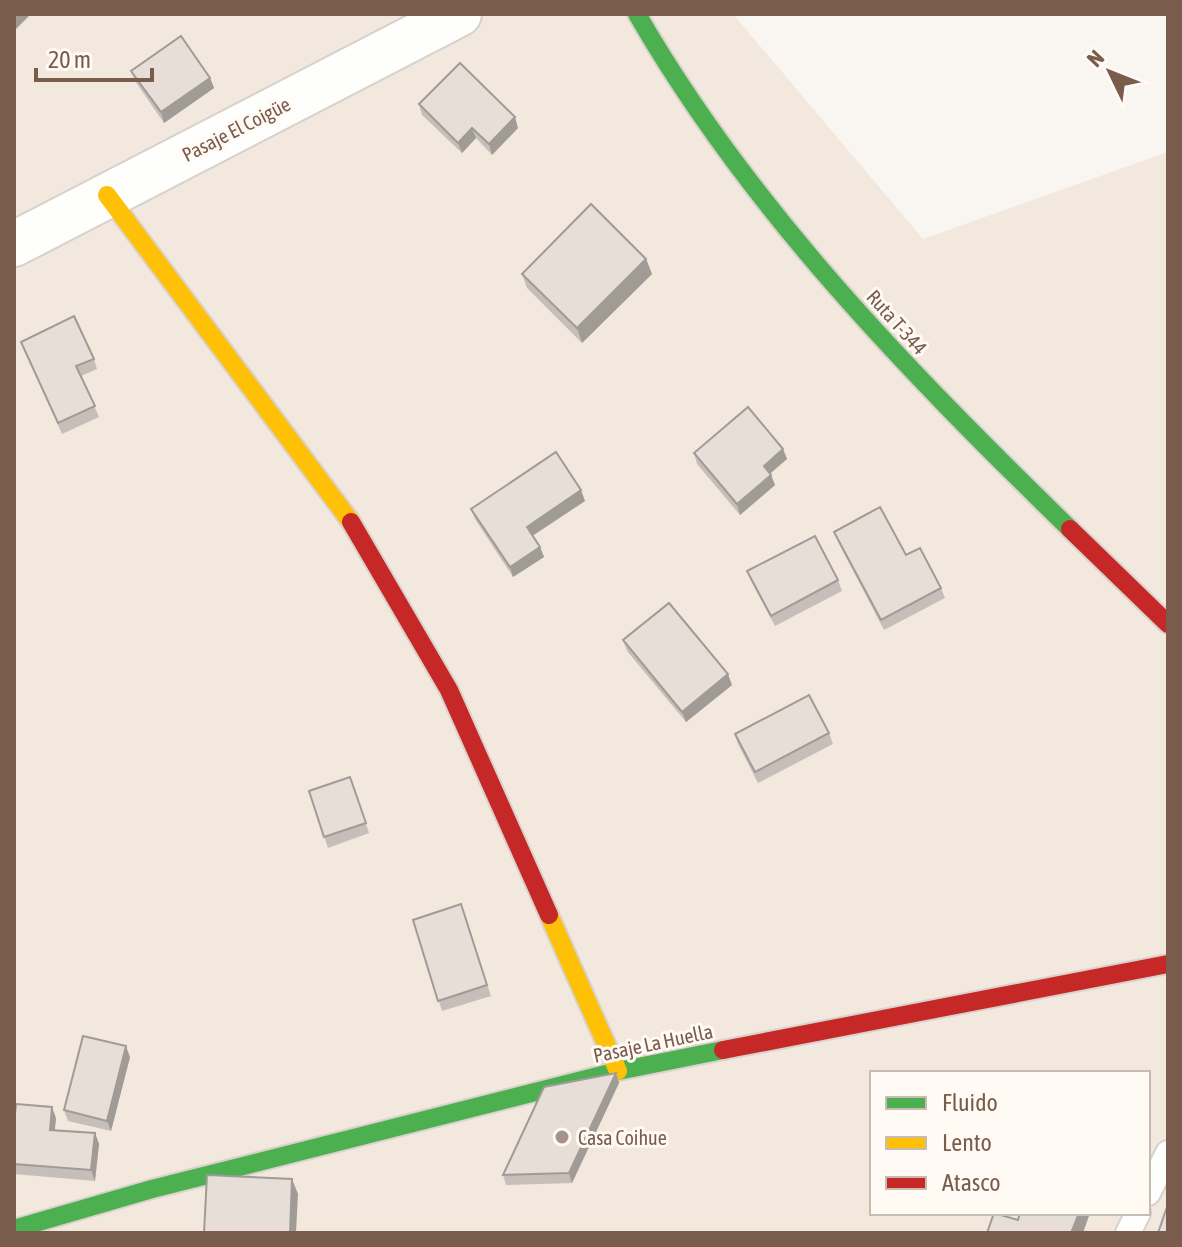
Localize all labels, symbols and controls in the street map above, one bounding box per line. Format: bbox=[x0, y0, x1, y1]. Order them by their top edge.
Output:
scale bar bbox=[36, 32, 152, 82]
north arrow bbox=[1070, 32, 1150, 112]
text: N bbox=[1081, 45, 1109, 72]
text: 20 m bbox=[48, 46, 91, 73]
street label: Pasaje El Coigüe bbox=[178, 92, 294, 166]
street label: Ruta T-344 bbox=[862, 285, 932, 359]
street label: Pasaje La Huella bbox=[591, 1019, 715, 1067]
legend bbox=[870, 1071, 1150, 1215]
text: Fluido bbox=[942, 1089, 998, 1116]
place label: Casa Coihue bbox=[578, 1126, 667, 1149]
marker: Casa Coihue bbox=[553, 1128, 571, 1146]
text: Lento bbox=[942, 1129, 992, 1156]
text: Atasco bbox=[942, 1169, 1000, 1196]

